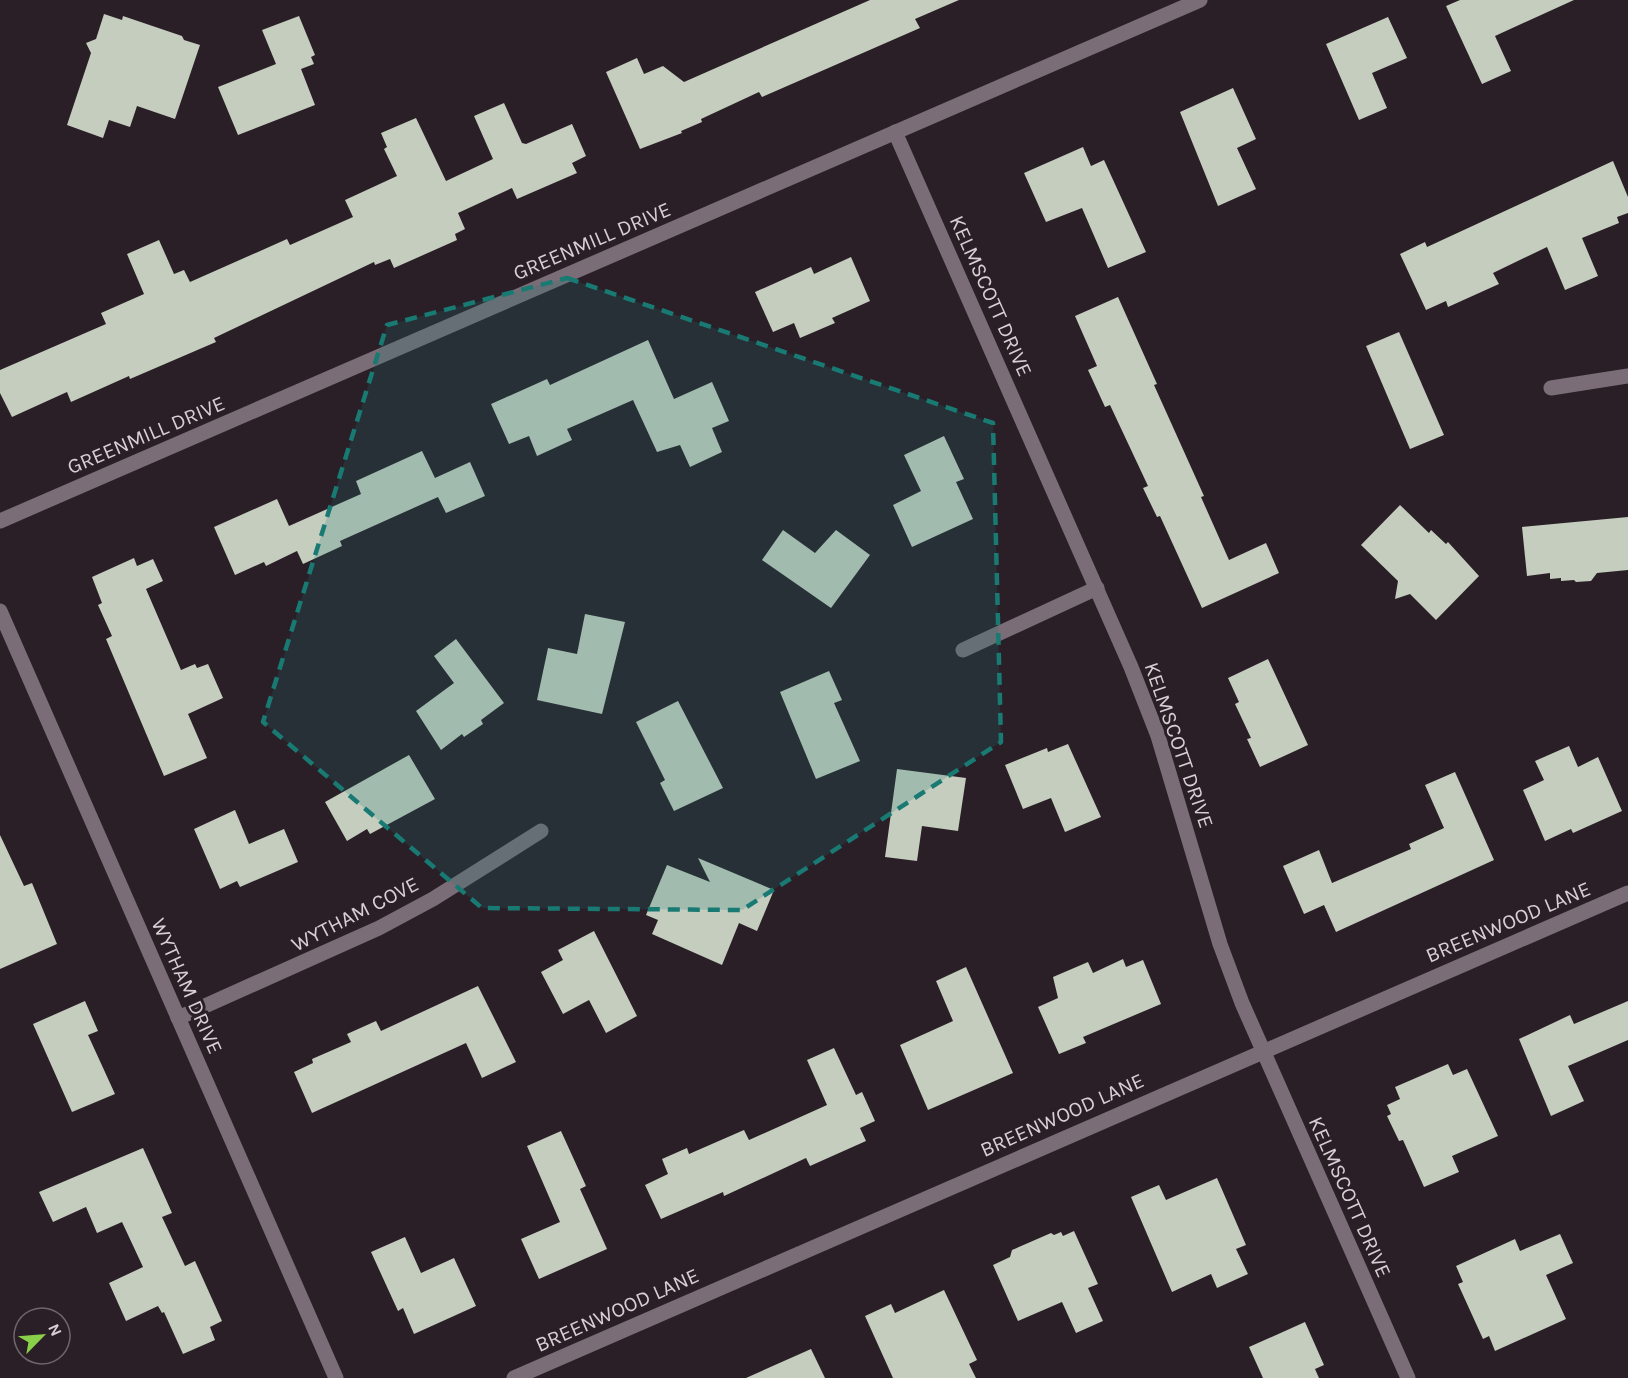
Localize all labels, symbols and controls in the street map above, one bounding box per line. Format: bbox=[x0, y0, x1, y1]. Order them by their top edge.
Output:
street label: GREENMILL DRIVE bbox=[510, 197, 674, 285]
street label: KELMSCOTT DRIVE bbox=[945, 212, 1037, 380]
street label: GREENMILL DRIVE bbox=[64, 391, 228, 479]
street label: KELMSCOTT DRIVE bbox=[1139, 659, 1219, 831]
street label: WYTHAM COVE bbox=[287, 872, 423, 956]
street label: BREENWOOD LANE bbox=[1422, 876, 1594, 968]
street label: WYTHAM DRIVE bbox=[146, 914, 228, 1058]
street label: BREENWOOD LANE bbox=[976, 1068, 1148, 1162]
street label: KELMSCOTT DRIVE bbox=[1304, 1113, 1396, 1281]
street label: BREENWOOD LANE bbox=[531, 1263, 703, 1357]
north arrow bbox=[12, 1306, 72, 1366]
text: N bbox=[44, 1321, 66, 1339]

